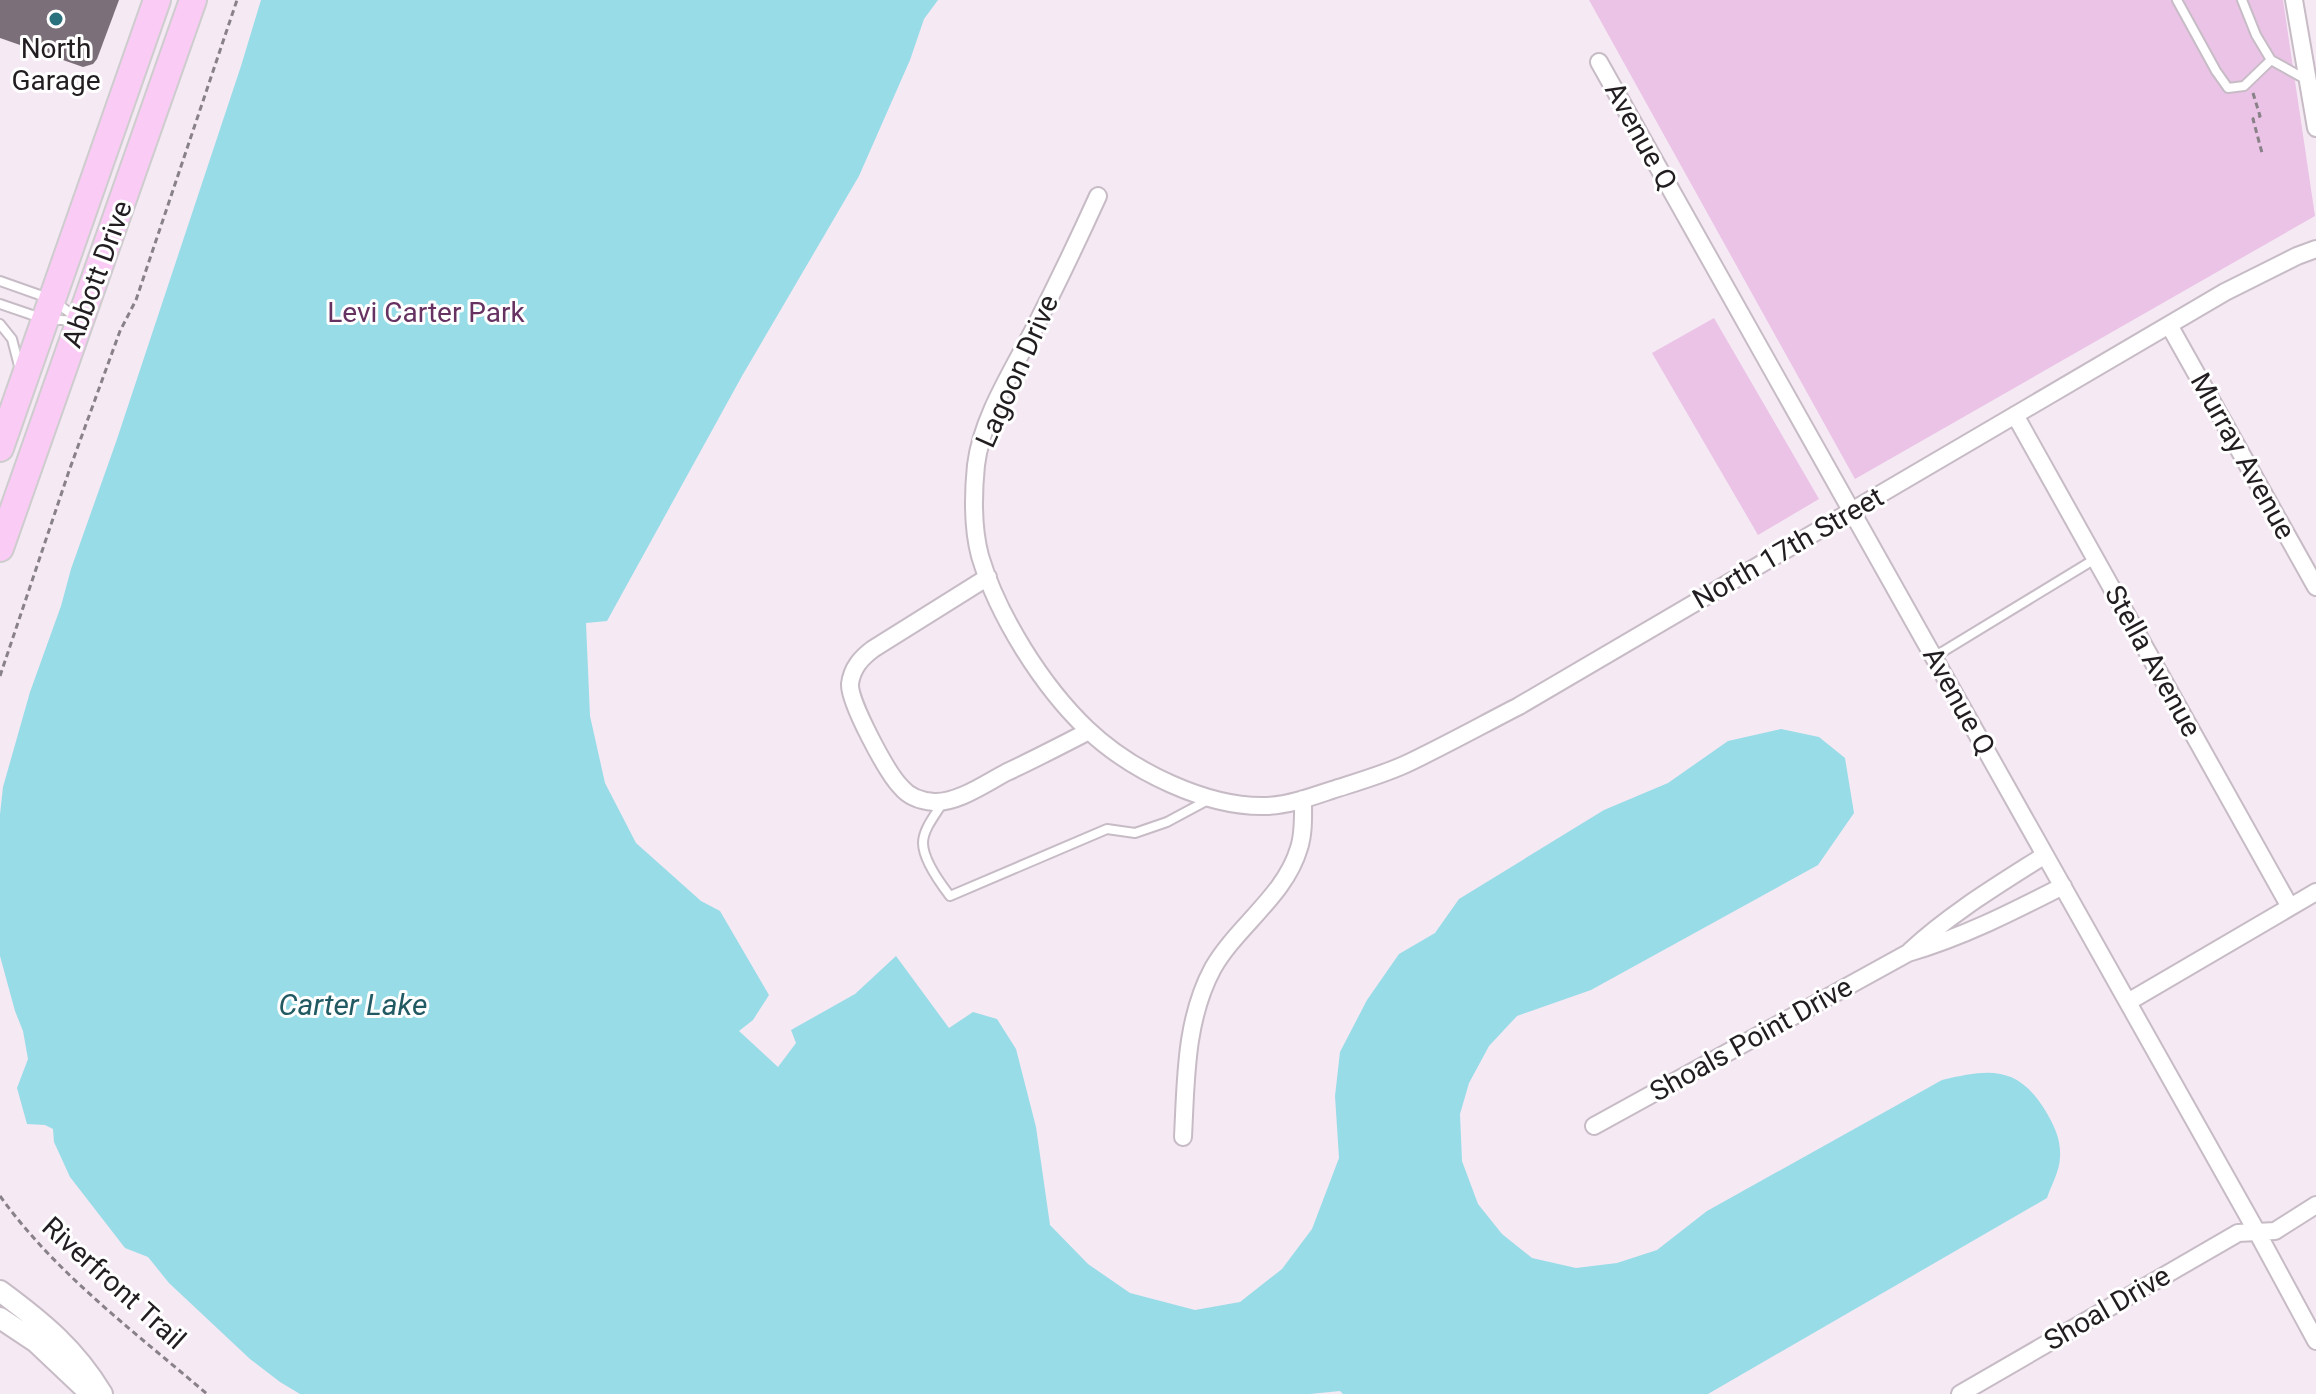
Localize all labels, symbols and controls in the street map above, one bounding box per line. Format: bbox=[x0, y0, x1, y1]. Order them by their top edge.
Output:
marker: North Garage bbox=[47, 10, 65, 28]
place label: North Garage bbox=[11, 32, 101, 97]
street label: Avenue Q bbox=[1598, 76, 1684, 196]
street label: Abbott Drive bbox=[55, 196, 139, 352]
street label: Lagoon Drive bbox=[969, 290, 1065, 452]
park label: Levi Carter Park bbox=[327, 296, 526, 329]
street label: Murray Avenue bbox=[2184, 367, 2302, 545]
street label: North 17th Street bbox=[1687, 480, 1889, 616]
street label: Stella Avenue bbox=[2098, 580, 2208, 742]
street label: Avenue Q bbox=[1916, 641, 2002, 761]
street label: Shoals Point Drive bbox=[1644, 970, 1858, 1108]
water label: Carter Lake bbox=[279, 987, 427, 1022]
street label: Riverfront Trail bbox=[36, 1210, 192, 1356]
street label: Shoal Drive bbox=[2038, 1259, 2176, 1357]

